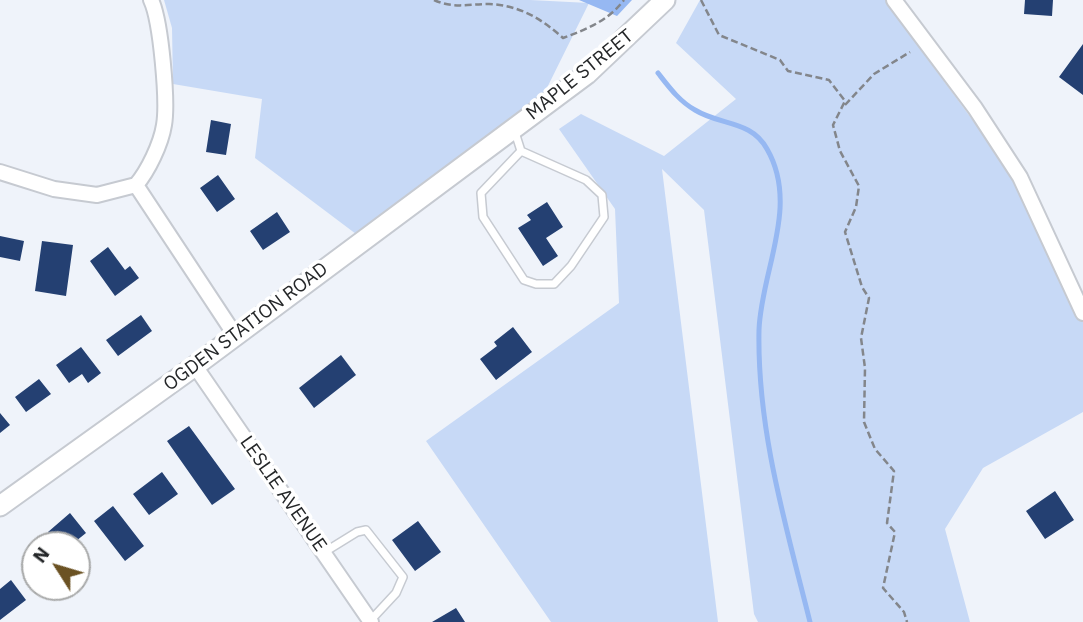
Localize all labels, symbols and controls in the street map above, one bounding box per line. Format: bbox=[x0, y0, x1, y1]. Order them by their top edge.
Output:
street label: MAPLE STREET bbox=[522, 25, 638, 125]
street label: OGDEN STATION ROAD bbox=[159, 258, 333, 396]
street label: LESLIE AVENUE bbox=[235, 432, 331, 556]
north arrow bbox=[21, 531, 91, 601]
text: N bbox=[27, 542, 55, 567]

